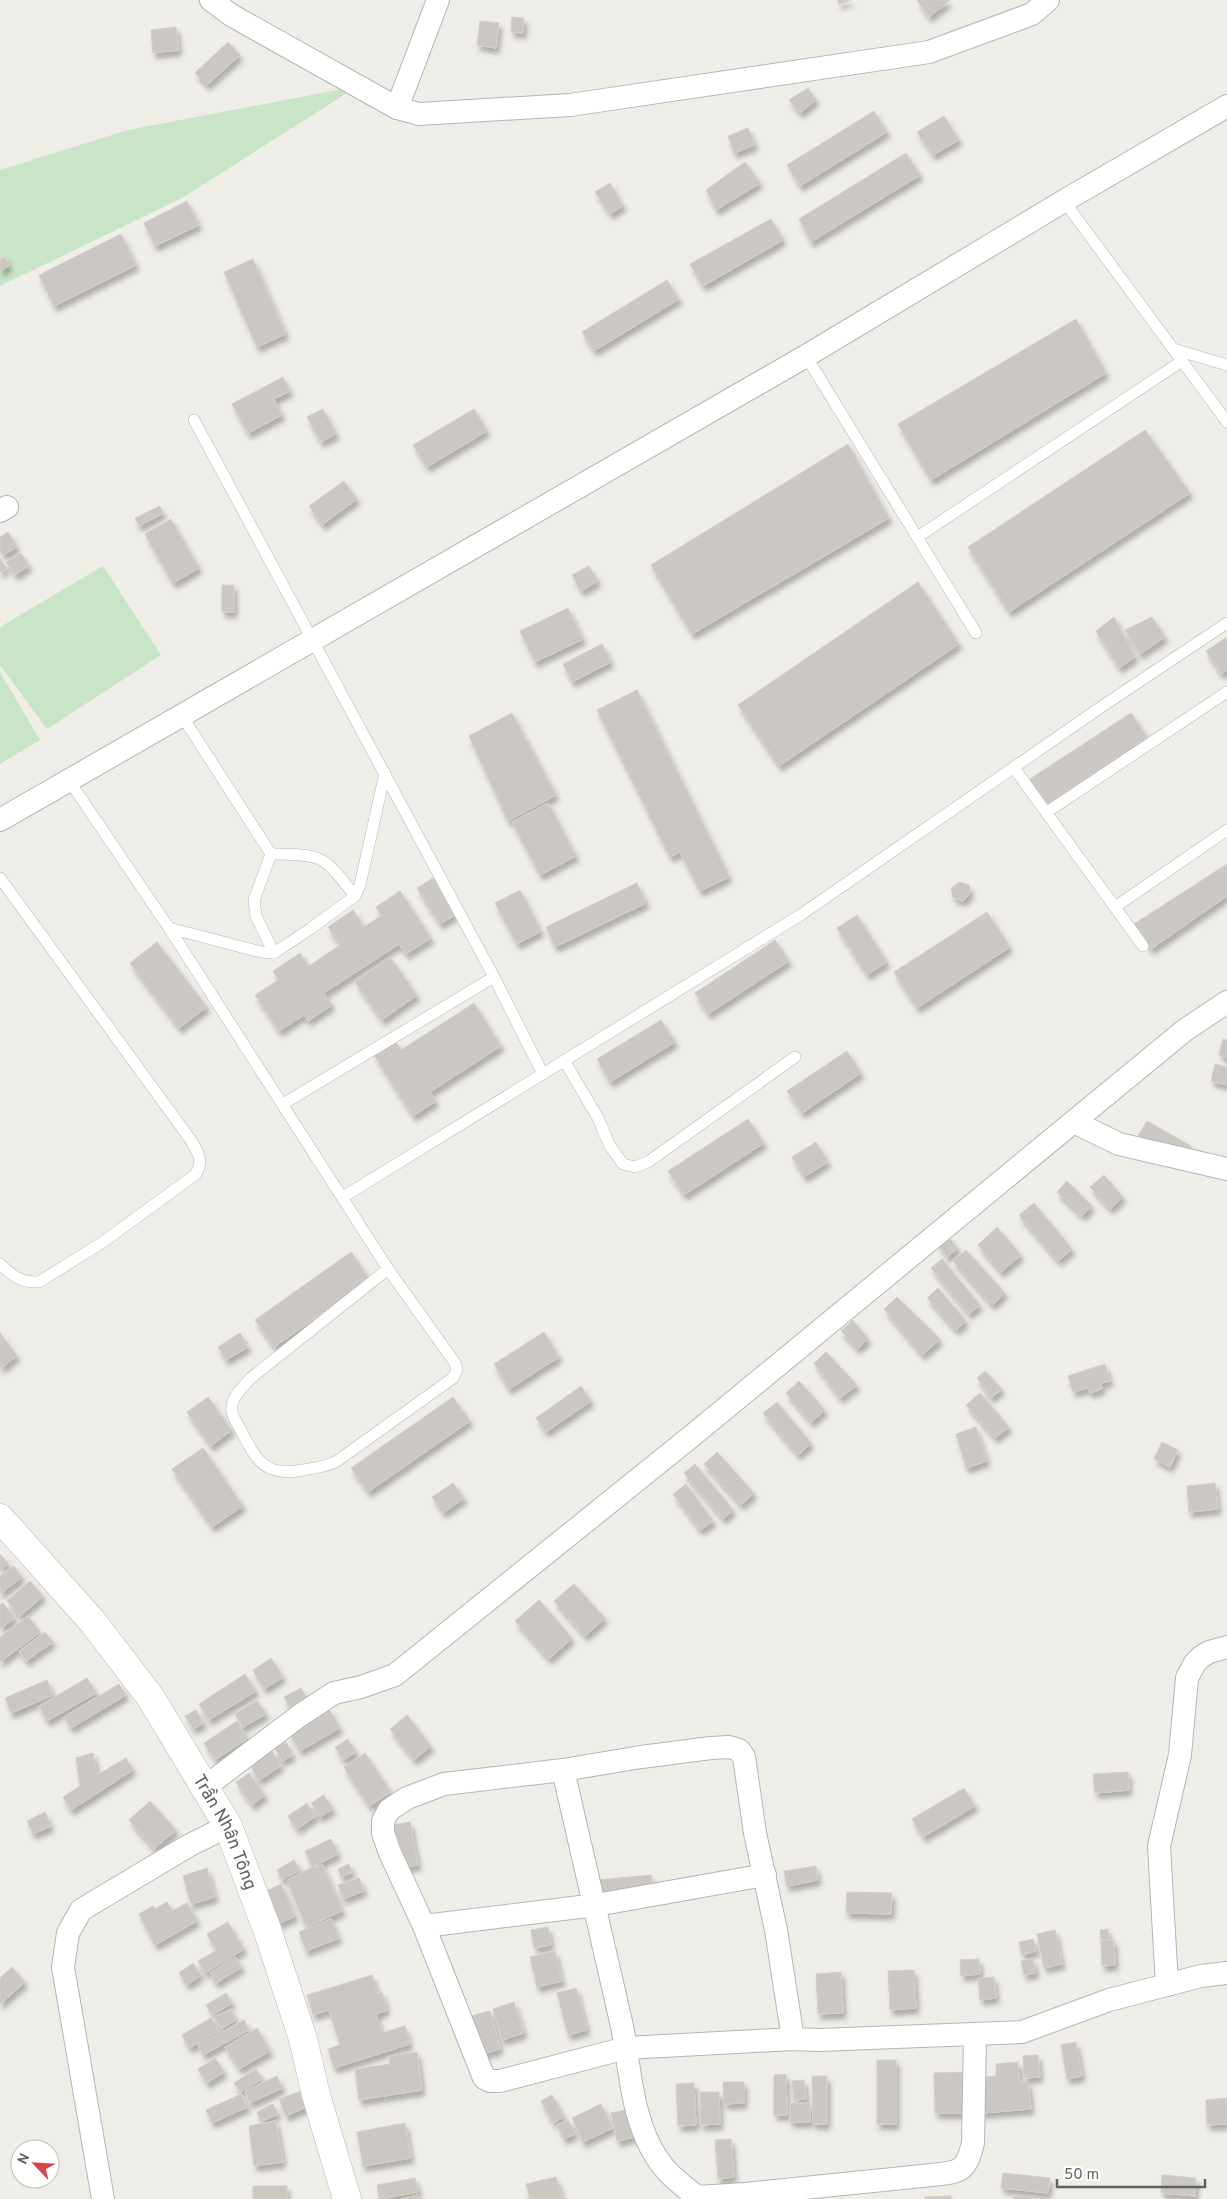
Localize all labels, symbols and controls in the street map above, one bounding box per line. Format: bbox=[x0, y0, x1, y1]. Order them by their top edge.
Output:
street label: Trần Nhân Tông bbox=[187, 1771, 261, 1894]
north arrow bbox=[10, 2139, 60, 2189]
text: N bbox=[15, 2151, 34, 2167]
scale bar bbox=[1057, 2156, 1204, 2188]
text: 50 m bbox=[1064, 2166, 1099, 2185]

